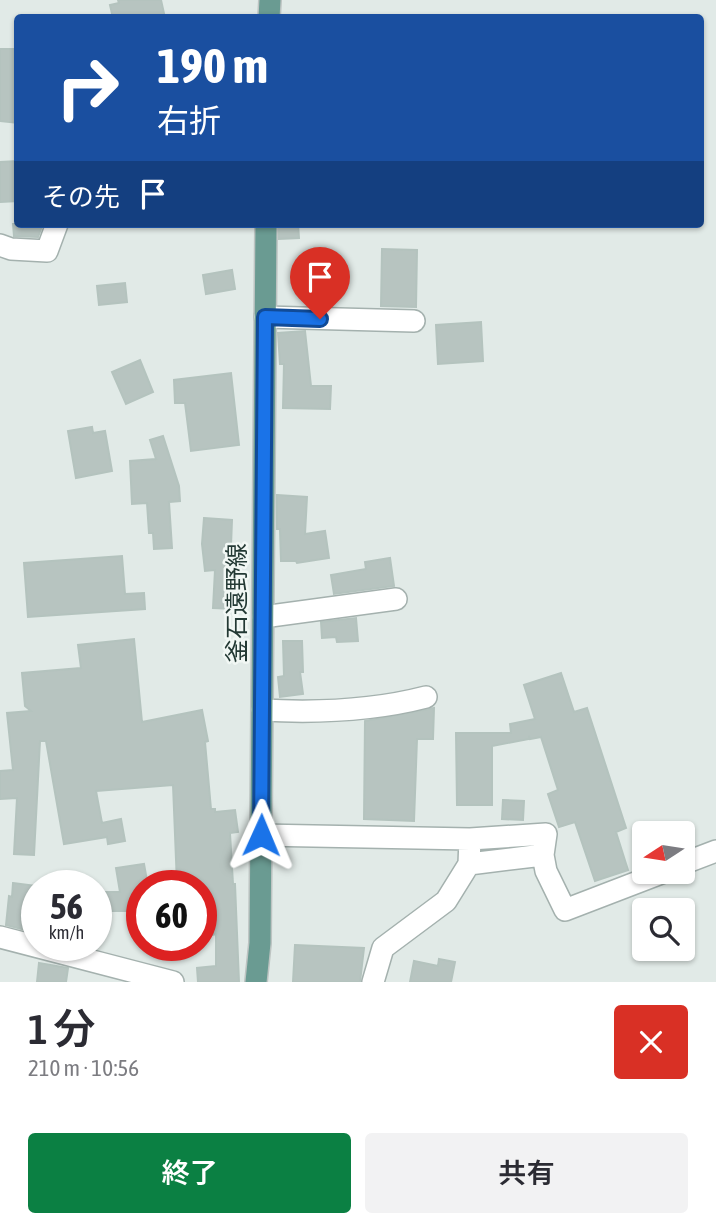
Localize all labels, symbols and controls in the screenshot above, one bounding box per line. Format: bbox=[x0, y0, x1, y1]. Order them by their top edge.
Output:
text: 190 m bbox=[157, 37, 268, 93]
icon: right bbox=[42, 42, 133, 133]
text: 右折 bbox=[157, 102, 221, 139]
icon: arrive bbox=[134, 175, 172, 213]
text: その先 bbox=[42, 182, 120, 212]
pin bbox=[290, 247, 350, 319]
icon: arrive bbox=[301, 258, 339, 296]
street label: 釜石遠野線 bbox=[223, 543, 250, 663]
position arrow bbox=[224, 798, 298, 872]
north arrow bbox=[632, 821, 695, 884]
map controls bbox=[632, 821, 695, 961]
speed limit sign: 60 bbox=[126, 870, 217, 961]
text: 56 bbox=[50, 886, 83, 926]
button: search bbox=[632, 898, 695, 961]
text: km/h bbox=[49, 922, 84, 943]
text: 1 分 bbox=[28, 1005, 96, 1053]
button: close bbox=[614, 1005, 688, 1079]
text: 210 m · 10:56 bbox=[28, 1055, 139, 1081]
button: 終了 bbox=[28, 1133, 351, 1213]
button: 共有 bbox=[365, 1133, 688, 1213]

